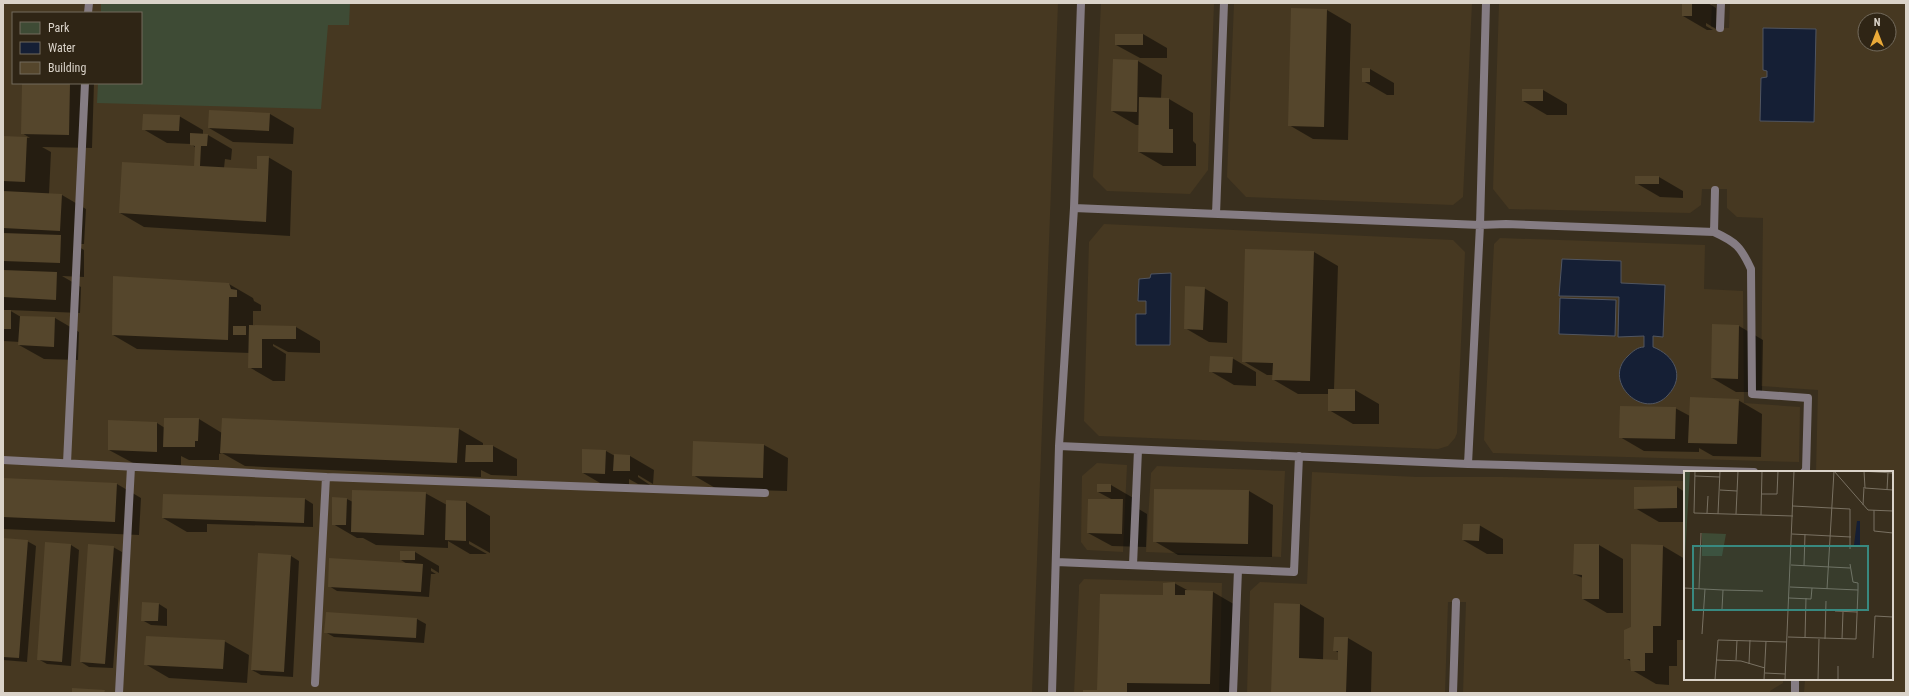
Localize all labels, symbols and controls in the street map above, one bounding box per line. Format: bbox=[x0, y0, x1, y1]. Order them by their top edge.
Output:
legend bbox=[12, 12, 142, 84]
north arrow bbox=[1857, 12, 1897, 52]
text: N bbox=[1874, 16, 1881, 29]
text: Park bbox=[48, 21, 70, 35]
text: Water bbox=[48, 41, 76, 55]
text: Building bbox=[48, 61, 86, 75]
inset map bbox=[1684, 471, 1893, 680]

